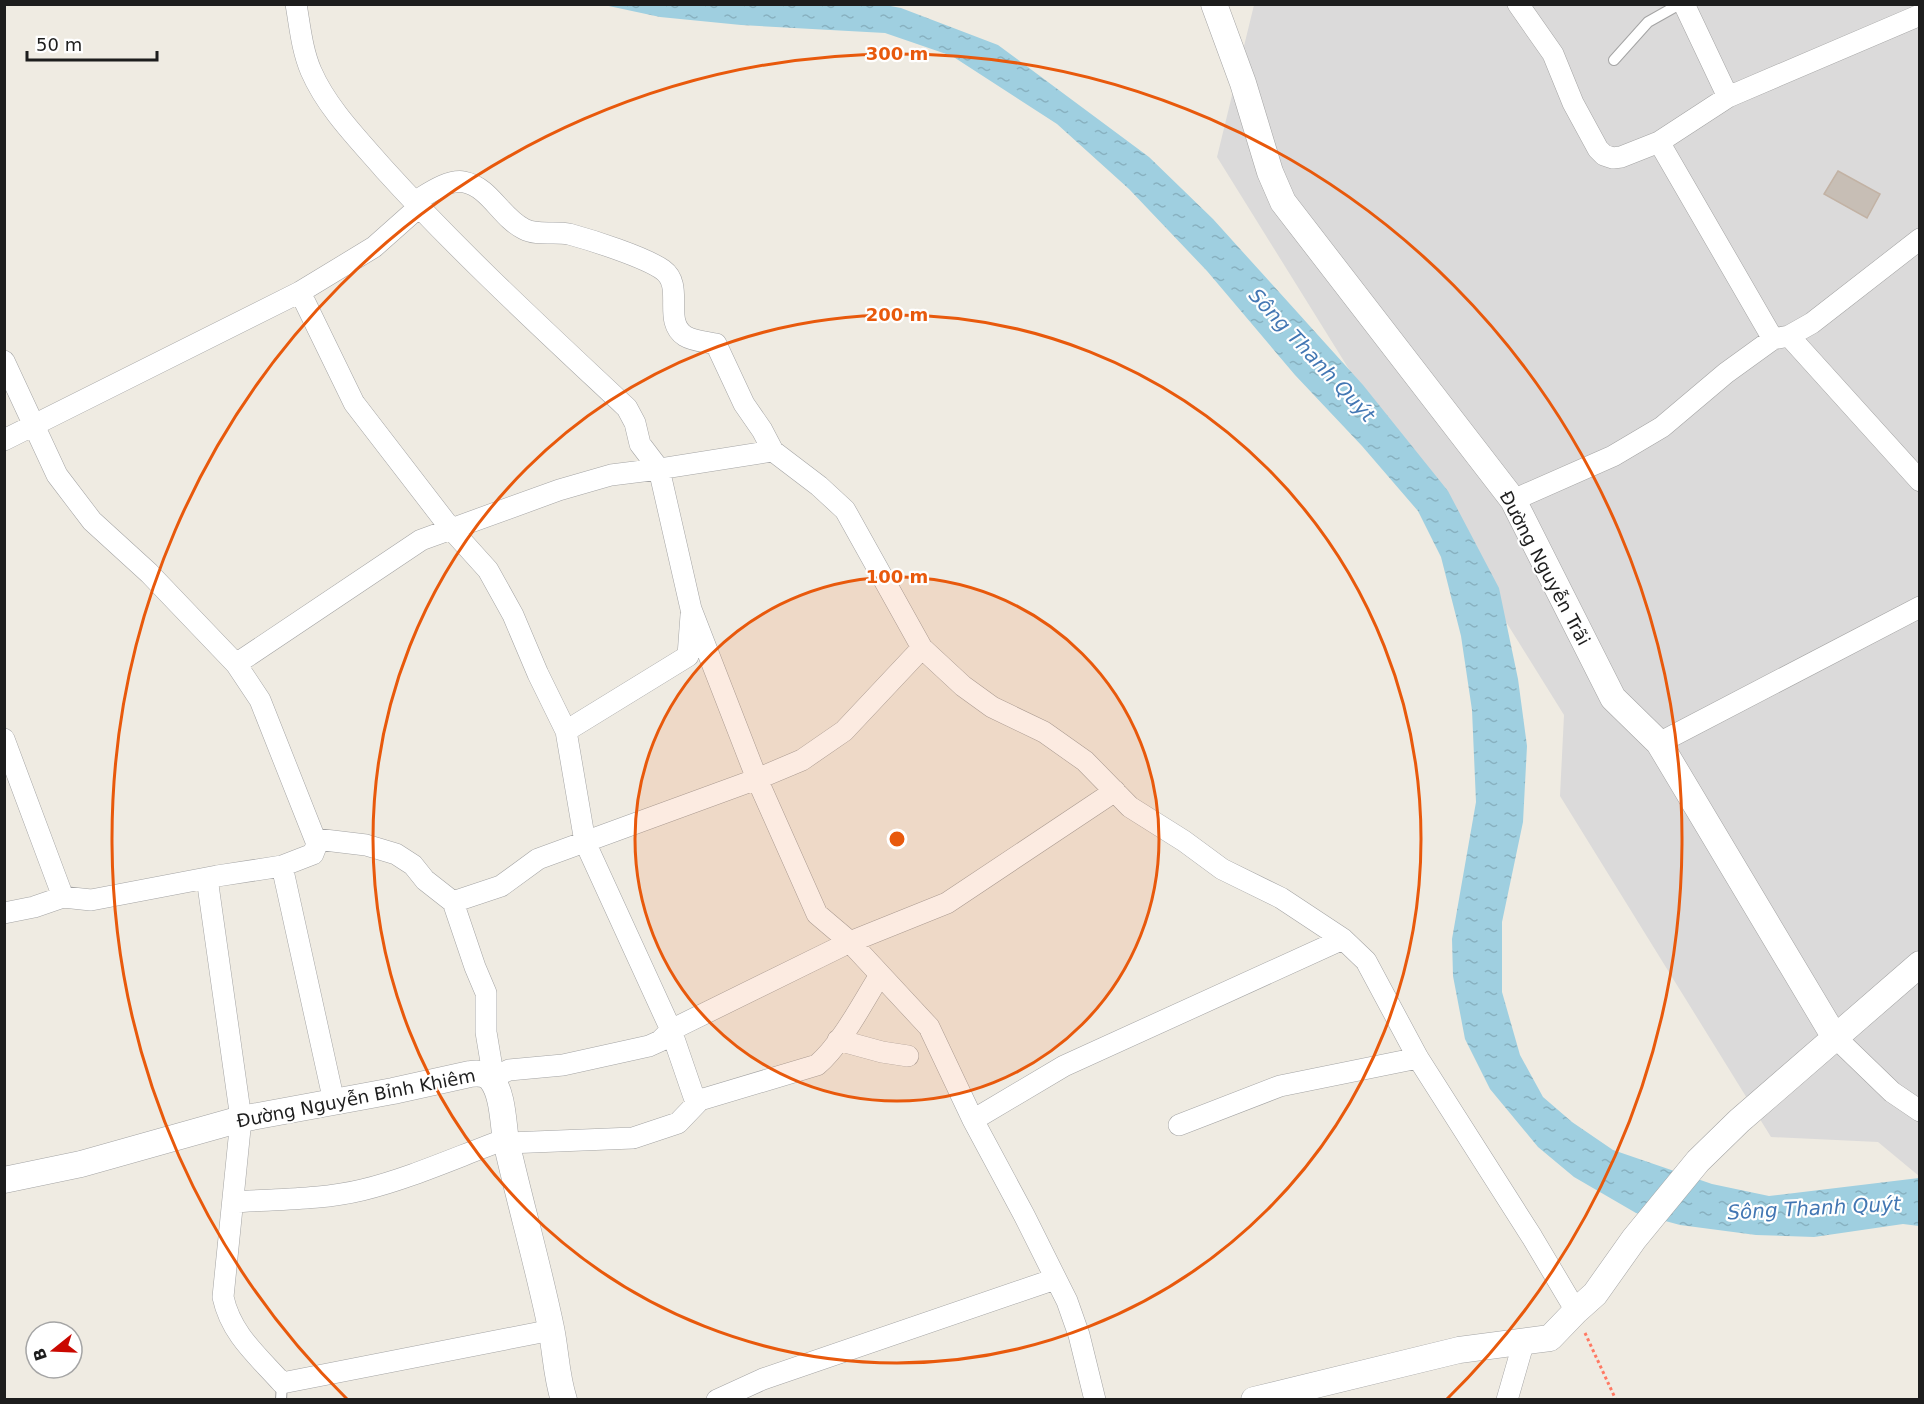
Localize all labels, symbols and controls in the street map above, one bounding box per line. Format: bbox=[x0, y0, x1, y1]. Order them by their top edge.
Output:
scale bar bbox=[27, 24, 158, 62]
text: 50 m bbox=[36, 34, 82, 55]
text: 300 m bbox=[866, 43, 928, 64]
water label: Sông Thanh Quýt bbox=[1244, 283, 1381, 428]
text: 200 m bbox=[866, 304, 928, 325]
street label: Đường Nguyễn Trãi bbox=[1495, 487, 1595, 649]
text: 100 m bbox=[866, 566, 928, 587]
centre of rings bbox=[887, 829, 907, 849]
street label: Đường Nguyễn Bỉnh Khiêm bbox=[235, 1065, 477, 1131]
water label: Sông Thanh Quýt bbox=[1727, 1191, 1902, 1225]
north arrow bbox=[24, 1320, 84, 1380]
text: B bbox=[29, 1346, 51, 1363]

